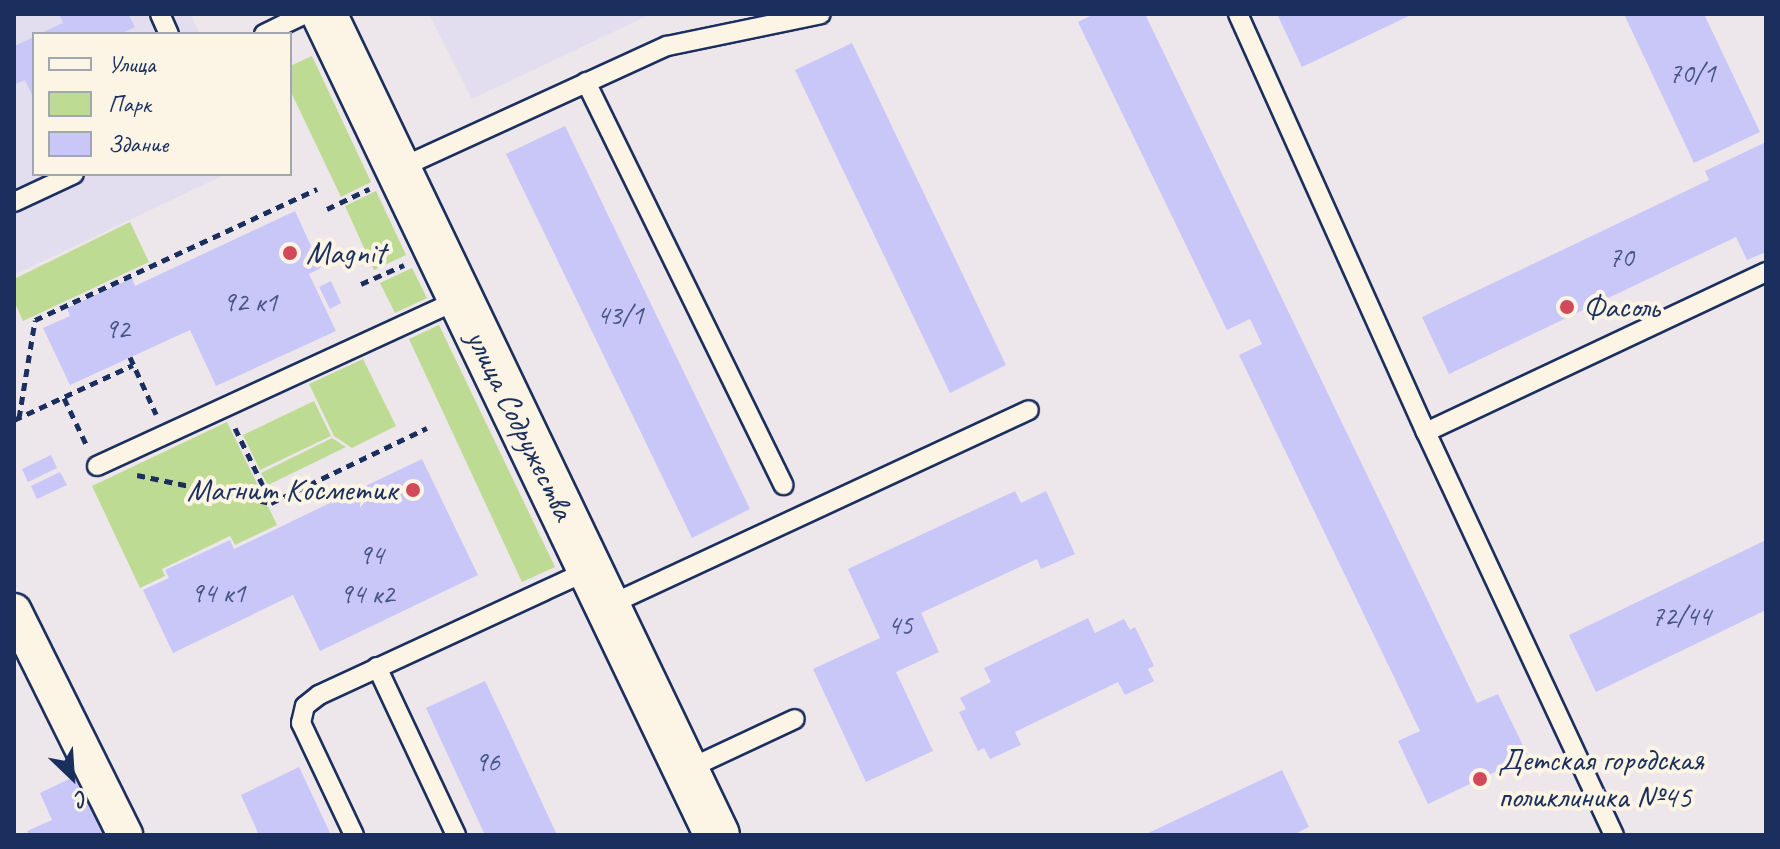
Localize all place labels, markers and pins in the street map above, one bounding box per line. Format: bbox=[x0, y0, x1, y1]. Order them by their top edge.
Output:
place label: Magnit bbox=[306, 234, 385, 272]
marker: Magnit bbox=[281, 244, 299, 262]
place label: Фасоль bbox=[1583, 288, 1659, 326]
marker: Фасоль bbox=[1558, 298, 1576, 316]
place label: Магнит Косметик bbox=[191, 471, 397, 509]
marker: Магнит Косметик bbox=[404, 481, 422, 499]
place label: Детская городская поликлиника №45 bbox=[1498, 742, 1704, 817]
marker: Детская городская поликлиника №45 bbox=[1469, 768, 1491, 790]

